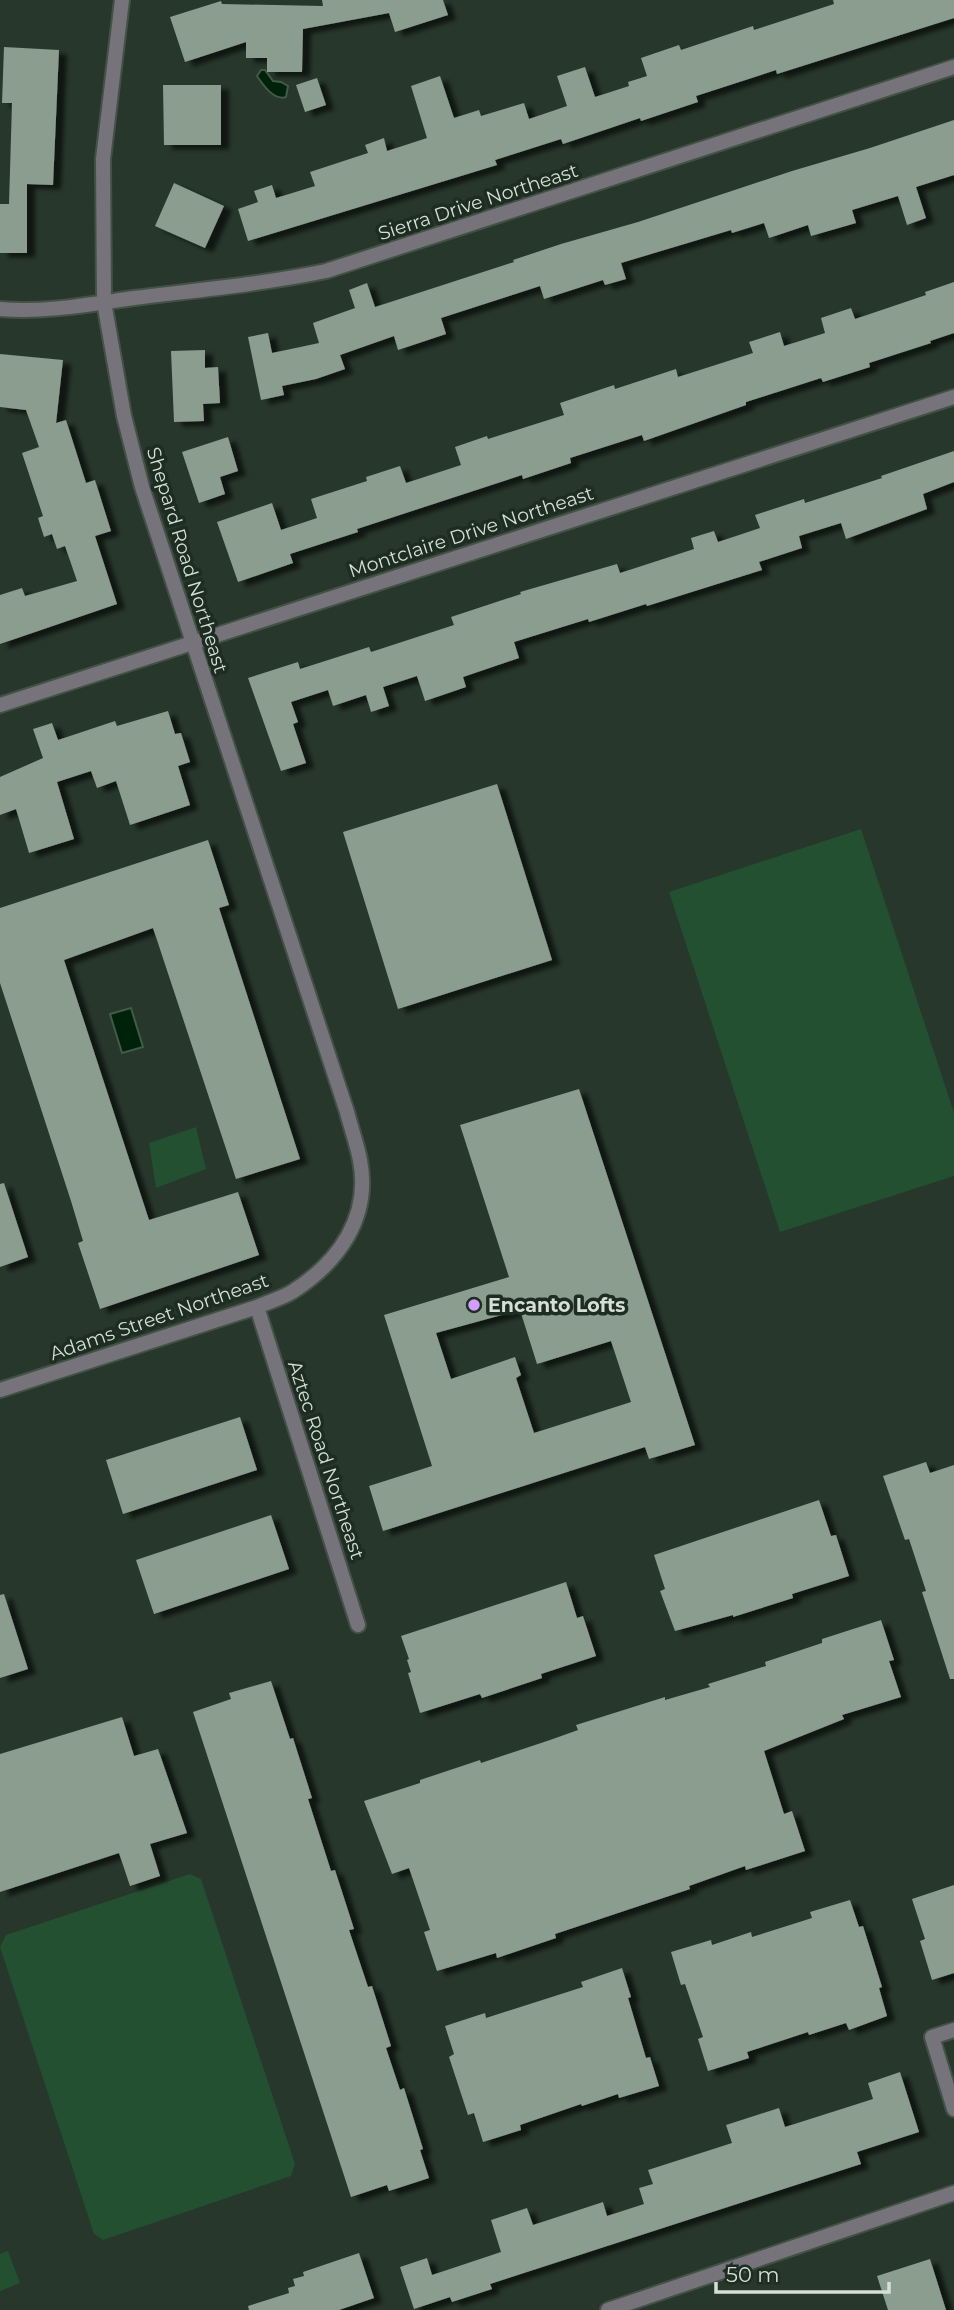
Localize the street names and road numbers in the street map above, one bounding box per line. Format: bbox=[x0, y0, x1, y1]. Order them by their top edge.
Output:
street label: Sierra Drive Northeast bbox=[375, 159, 581, 245]
street label: Shepard Road Northeast bbox=[142, 444, 232, 676]
street label: Montclaire Drive Northeast bbox=[346, 481, 597, 582]
street label: Adams Street Northeast bbox=[47, 1269, 272, 1365]
street label: Aztec Road Northeast bbox=[283, 1358, 369, 1563]

